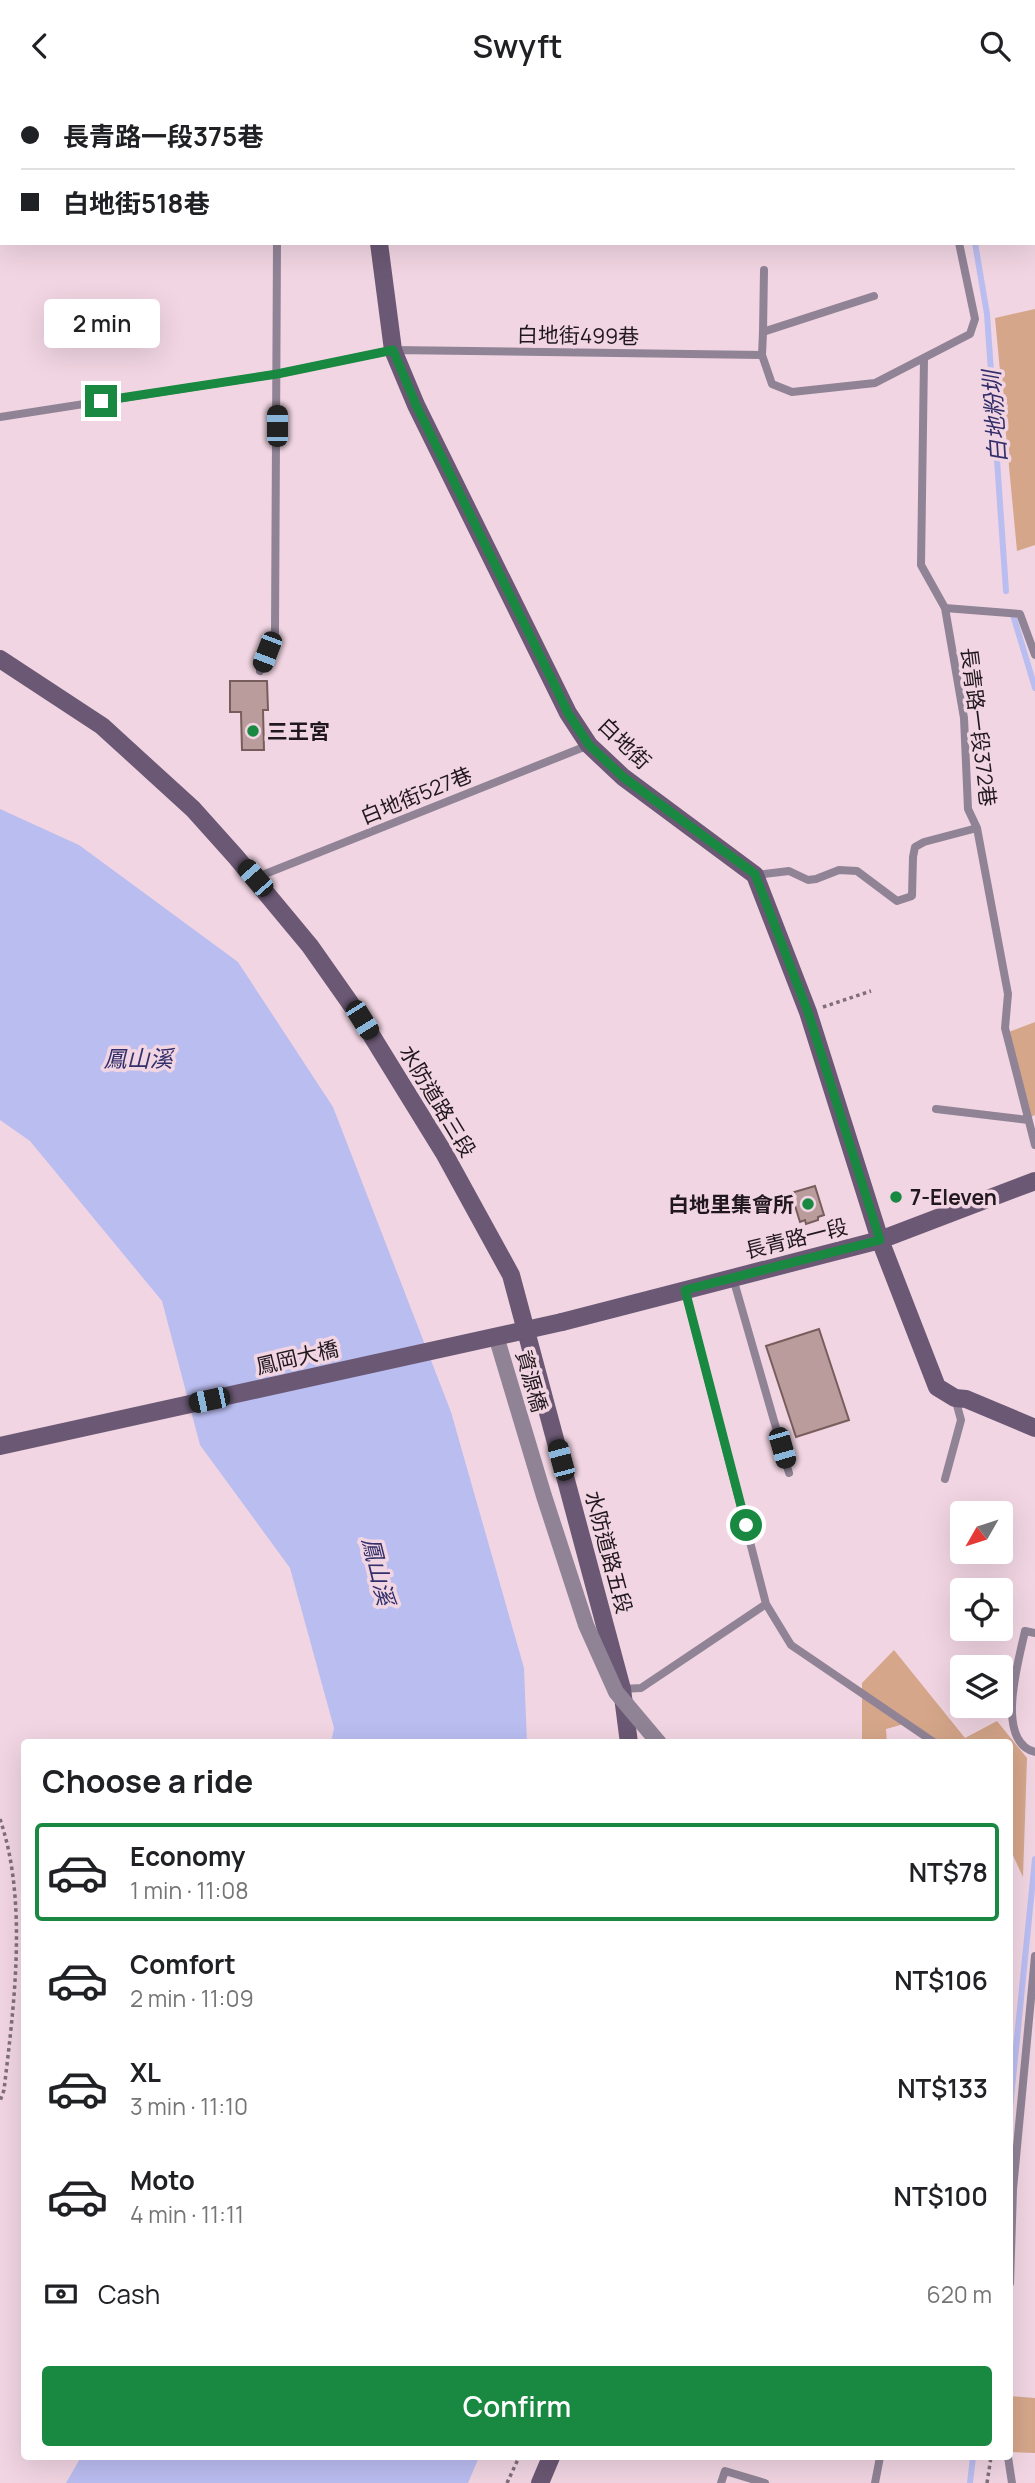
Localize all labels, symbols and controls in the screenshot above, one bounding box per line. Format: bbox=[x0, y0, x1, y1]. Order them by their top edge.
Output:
text: Swyft bbox=[473, 24, 562, 68]
icon: back bbox=[21, 27, 59, 65]
icon: search bbox=[976, 27, 1014, 65]
text: 長青路一段375巷 bbox=[63, 118, 263, 154]
text: 白地街518巷 bbox=[63, 185, 210, 221]
callout: 2 min bbox=[43, 299, 159, 349]
text: 2 min bbox=[73, 307, 131, 339]
street label: 白地街499巷 bbox=[517, 320, 639, 350]
water label: 白地粉圳 bbox=[975, 367, 1013, 464]
route end bbox=[85, 385, 117, 417]
car bbox=[267, 405, 288, 447]
car bbox=[250, 629, 285, 675]
street label: 長青路一段372巷 bbox=[955, 646, 1003, 808]
street label: 白地街 bbox=[593, 711, 657, 775]
place label: 三王宮 bbox=[267, 717, 330, 745]
marker: 三王宮 bbox=[245, 723, 261, 739]
street label: 白地街527巷 bbox=[356, 760, 476, 830]
car bbox=[234, 855, 277, 901]
car bbox=[342, 997, 383, 1043]
street label: 水防道路三段 bbox=[394, 1040, 482, 1162]
water label: 鳳山溪 bbox=[104, 1042, 176, 1074]
place label: 7-Eleven bbox=[910, 1183, 997, 1211]
marker: 7-Eleven bbox=[888, 1189, 904, 1205]
place label: 白地里集會所 bbox=[668, 1190, 794, 1218]
marker: 白地里集會所 bbox=[800, 1196, 816, 1212]
street label: 長青路一段 bbox=[742, 1212, 850, 1264]
street label: 鳳岡大橋 bbox=[253, 1334, 341, 1380]
street label: 資源橋 bbox=[510, 1347, 554, 1415]
car bbox=[187, 1385, 232, 1415]
car bbox=[767, 1425, 798, 1471]
car bbox=[546, 1437, 577, 1483]
street label: 水防道路五段 bbox=[579, 1488, 639, 1616]
north arrow bbox=[950, 1501, 1013, 1565]
map controls bbox=[950, 1501, 1013, 1718]
route start bbox=[730, 1509, 762, 1541]
water label: 鳳山溪 bbox=[355, 1534, 404, 1611]
button: locate bbox=[950, 1578, 1013, 1641]
button: layers bbox=[950, 1655, 1013, 1718]
text: Choose a ride bbox=[42, 1759, 253, 1803]
text: Economy bbox=[130, 1838, 245, 1874]
icon: car bbox=[46, 1841, 109, 1904]
text: NT$78 bbox=[909, 1854, 988, 1890]
text: 1 min · 11:08 bbox=[130, 1874, 249, 1906]
text: Comfort bbox=[130, 1946, 236, 1982]
icon: car bbox=[46, 1949, 109, 2012]
text: NT$106 bbox=[894, 1962, 988, 1998]
text: 2 min · 11:09 bbox=[130, 1982, 254, 2014]
text: XL bbox=[130, 2054, 161, 2090]
icon: car bbox=[46, 2057, 109, 2120]
text: NT$133 bbox=[897, 2070, 988, 2106]
text: 3 min · 11:10 bbox=[130, 2090, 248, 2122]
text: Moto bbox=[130, 2162, 195, 2198]
icon: car bbox=[46, 2165, 109, 2228]
text: NT$100 bbox=[894, 2178, 988, 2214]
text: 4 min · 11:11 bbox=[130, 2198, 244, 2230]
icon: cash bbox=[42, 2275, 80, 2313]
text: Cash bbox=[98, 2276, 160, 2312]
text: 620 m bbox=[926, 2278, 992, 2310]
button: Confirm bbox=[42, 2366, 992, 2446]

